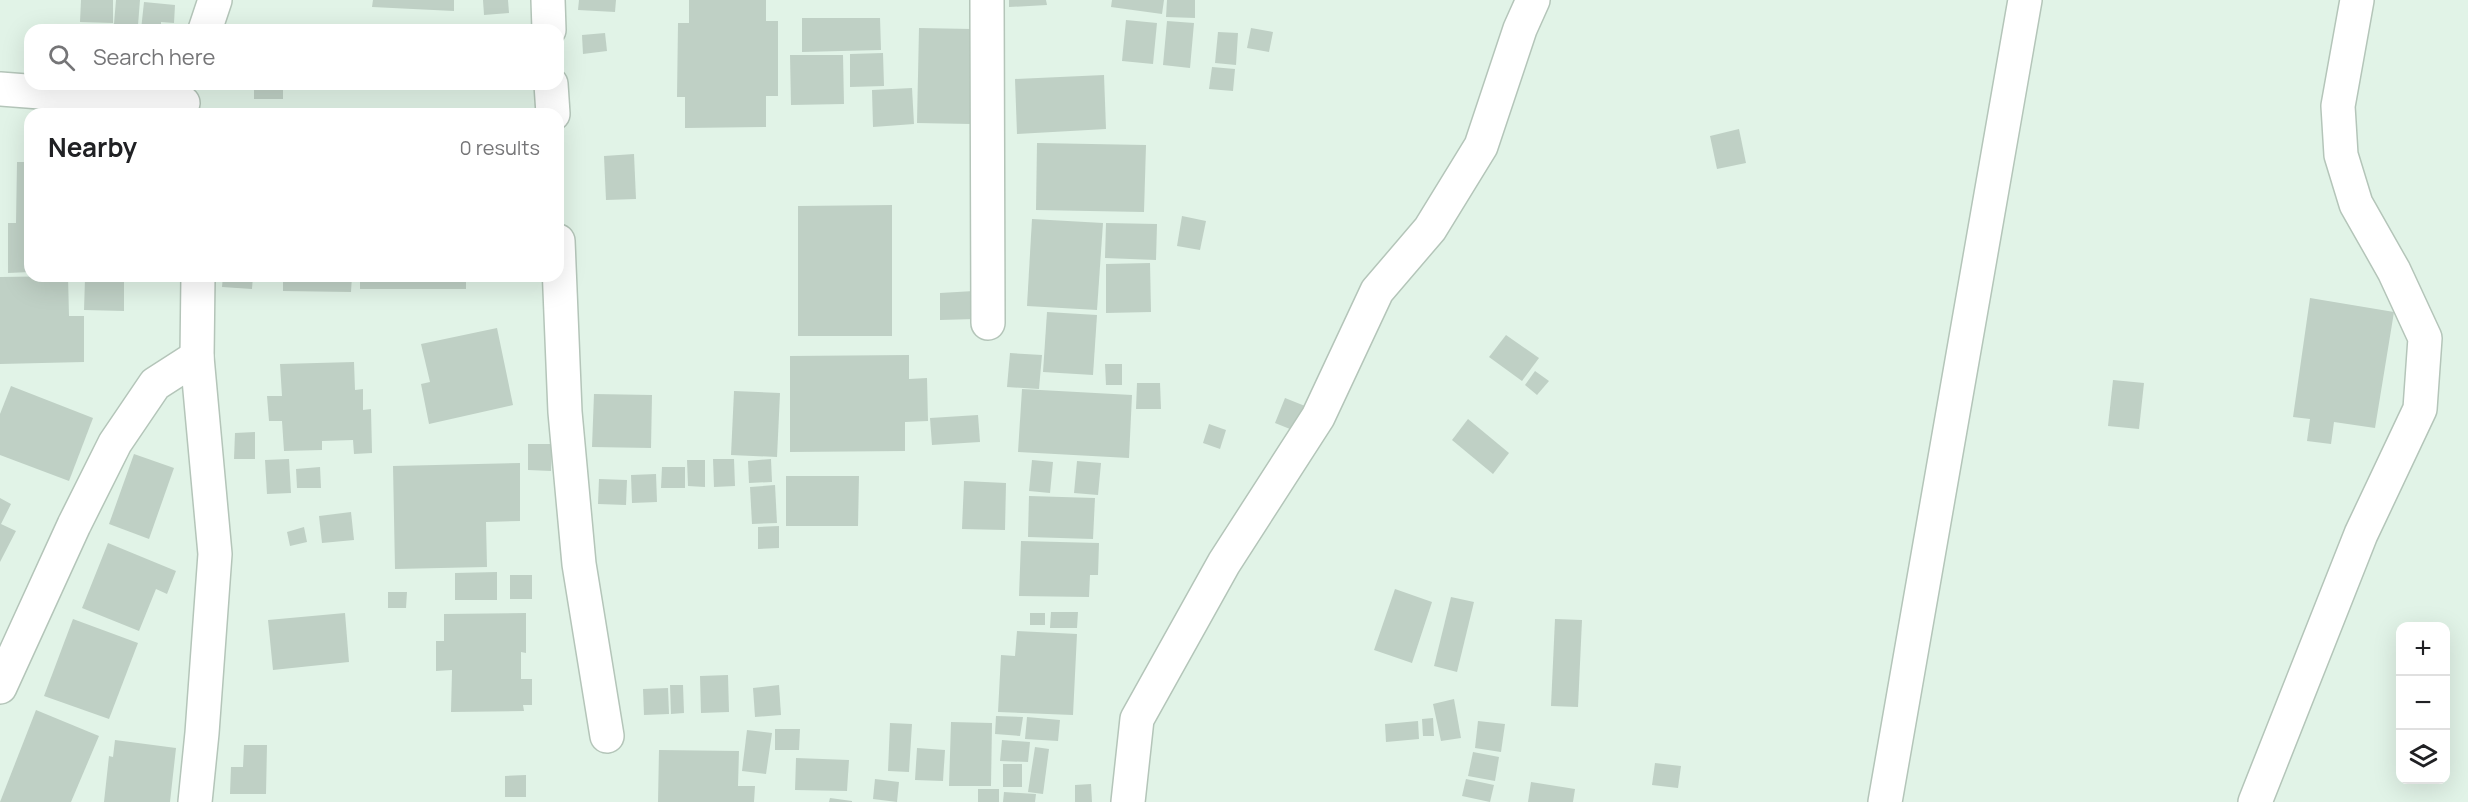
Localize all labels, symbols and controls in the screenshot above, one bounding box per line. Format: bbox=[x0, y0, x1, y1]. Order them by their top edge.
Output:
search box bbox=[24, 24, 564, 90]
icon: search bbox=[45, 41, 78, 74]
text: Search here bbox=[93, 42, 215, 72]
text: Nearby bbox=[48, 129, 137, 165]
text: 0 results bbox=[460, 134, 540, 161]
map controls bbox=[2396, 622, 2450, 784]
button: + bbox=[2396, 622, 2450, 676]
button: − bbox=[2396, 676, 2450, 730]
button: layers bbox=[2396, 730, 2450, 784]

